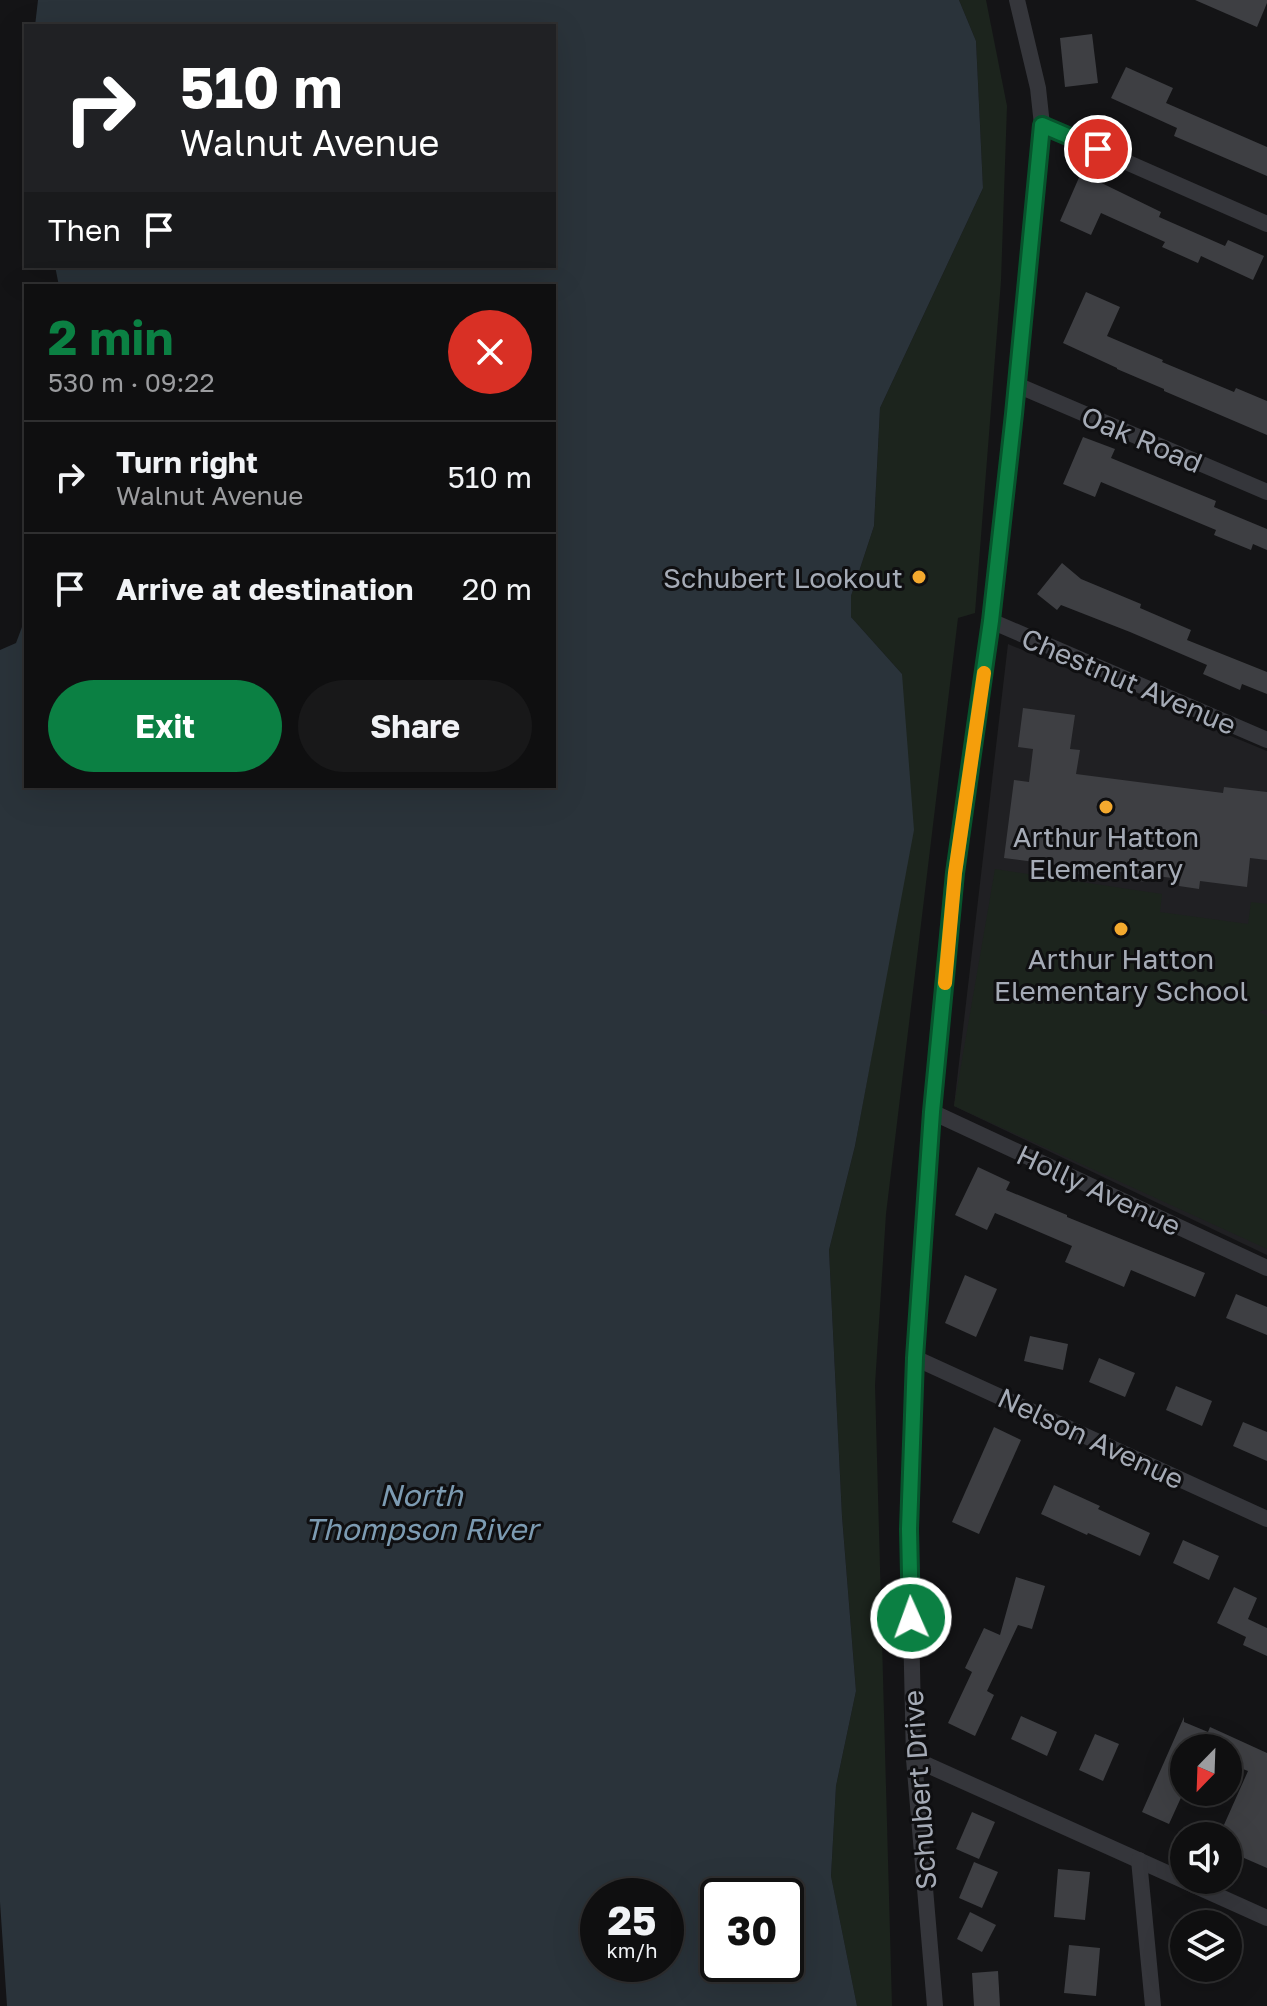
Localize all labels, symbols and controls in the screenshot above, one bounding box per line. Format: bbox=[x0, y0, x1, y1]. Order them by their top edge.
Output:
text: 510 m bbox=[180, 53, 342, 120]
icon: right bbox=[48, 56, 152, 160]
pin bbox=[1064, 115, 1132, 183]
text: Walnut Avenue bbox=[180, 121, 439, 164]
icon: arrive bbox=[1076, 127, 1120, 171]
icon: arrive bbox=[137, 208, 181, 252]
text: Then bbox=[48, 212, 121, 248]
text: 2 min bbox=[48, 308, 173, 366]
button: close bbox=[448, 310, 532, 394]
text: 530 m · 09:22 bbox=[48, 367, 215, 398]
street label: Oak Road bbox=[1077, 399, 1207, 479]
text: Turn right bbox=[116, 444, 258, 480]
icon: right bbox=[48, 455, 92, 499]
text: 510 m bbox=[447, 459, 532, 495]
text: Walnut Avenue bbox=[116, 480, 303, 511]
place label: Schubert Lookout bbox=[663, 561, 903, 594]
icon: arrive bbox=[48, 567, 92, 611]
marker: Schubert Lookout bbox=[910, 568, 928, 586]
text: Arrive at destination bbox=[116, 571, 413, 607]
text: 20 m bbox=[462, 571, 532, 607]
street label: Chestnut Avenue bbox=[1017, 621, 1241, 741]
button: Exit bbox=[48, 680, 282, 772]
button: Share bbox=[298, 680, 532, 772]
marker: Arthur Hatton Elementary bbox=[1097, 798, 1115, 816]
place label: Arthur Hatton Elementary bbox=[1013, 820, 1199, 885]
marker: Arthur Hatton Elementary School bbox=[1112, 920, 1130, 938]
place label: Arthur Hatton Elementary School bbox=[994, 942, 1248, 1007]
street label: Holly Avenue bbox=[1012, 1138, 1186, 1242]
street label: Nelson Avenue bbox=[993, 1381, 1189, 1495]
water label: North Thompson River bbox=[304, 1477, 542, 1547]
position arrow bbox=[869, 1576, 953, 1660]
street label: Schubert Drive bbox=[896, 1689, 942, 1891]
north arrow bbox=[1170, 1734, 1242, 1806]
map controls bbox=[1170, 1734, 1242, 1982]
button: sound bbox=[1170, 1822, 1242, 1894]
speed limit sign: 30 bbox=[700, 1878, 804, 1982]
text: 25 bbox=[608, 1896, 656, 1944]
button: layers bbox=[1170, 1910, 1242, 1982]
text: km/h bbox=[607, 1938, 657, 1962]

